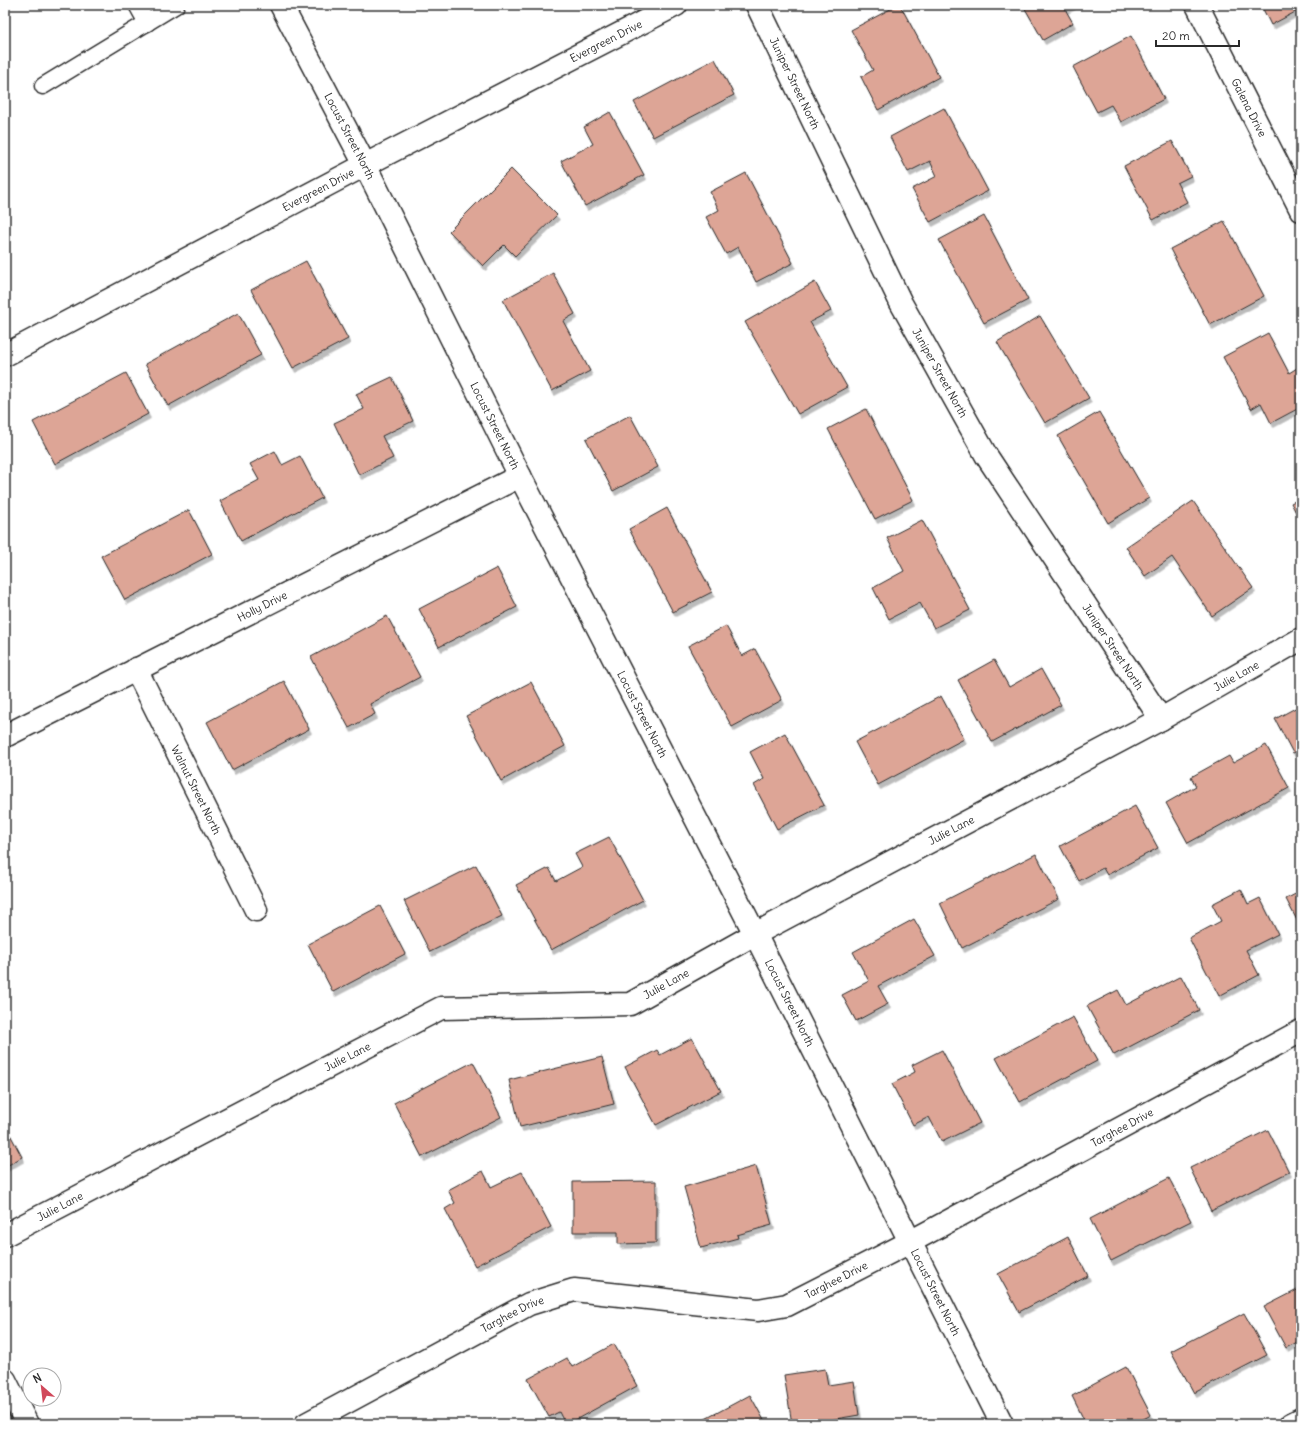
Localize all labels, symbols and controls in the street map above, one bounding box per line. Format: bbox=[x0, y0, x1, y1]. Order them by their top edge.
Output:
street label: Evergreen Drive bbox=[567, 17, 644, 65]
scale bar bbox=[1156, 22, 1239, 48]
text: 20 m bbox=[1162, 28, 1190, 43]
street label: Juniper Street North bbox=[767, 35, 823, 132]
street label: Galena Drive bbox=[1228, 76, 1270, 139]
street label: Locust Street North bbox=[321, 90, 378, 182]
street label: Evergreen Drive bbox=[280, 165, 356, 214]
street label: Juniper Street North bbox=[909, 326, 971, 420]
street label: Locust Street North bbox=[467, 380, 523, 472]
street label: Holly Drive bbox=[235, 588, 289, 625]
street label: Juniper Street North bbox=[1079, 601, 1147, 692]
street label: Julie Lane bbox=[1211, 657, 1262, 694]
street label: Locust Street North bbox=[614, 668, 670, 760]
street label: Walnut Street North bbox=[168, 743, 224, 837]
street label: Julie Lane bbox=[926, 812, 977, 848]
street label: Locust Street North bbox=[762, 957, 817, 1049]
street label: Julie Lane bbox=[641, 965, 691, 1002]
street label: Julie Lane bbox=[322, 1039, 373, 1075]
street label: Targhee Drive bbox=[1088, 1105, 1156, 1150]
street label: Julie Lane bbox=[35, 1189, 85, 1224]
street label: Locust Street North bbox=[908, 1246, 963, 1338]
street label: Targhee Drive bbox=[802, 1258, 870, 1302]
street label: Targhee Drive bbox=[478, 1293, 546, 1336]
north arrow bbox=[22, 1367, 62, 1407]
text: N bbox=[31, 1370, 44, 1386]

